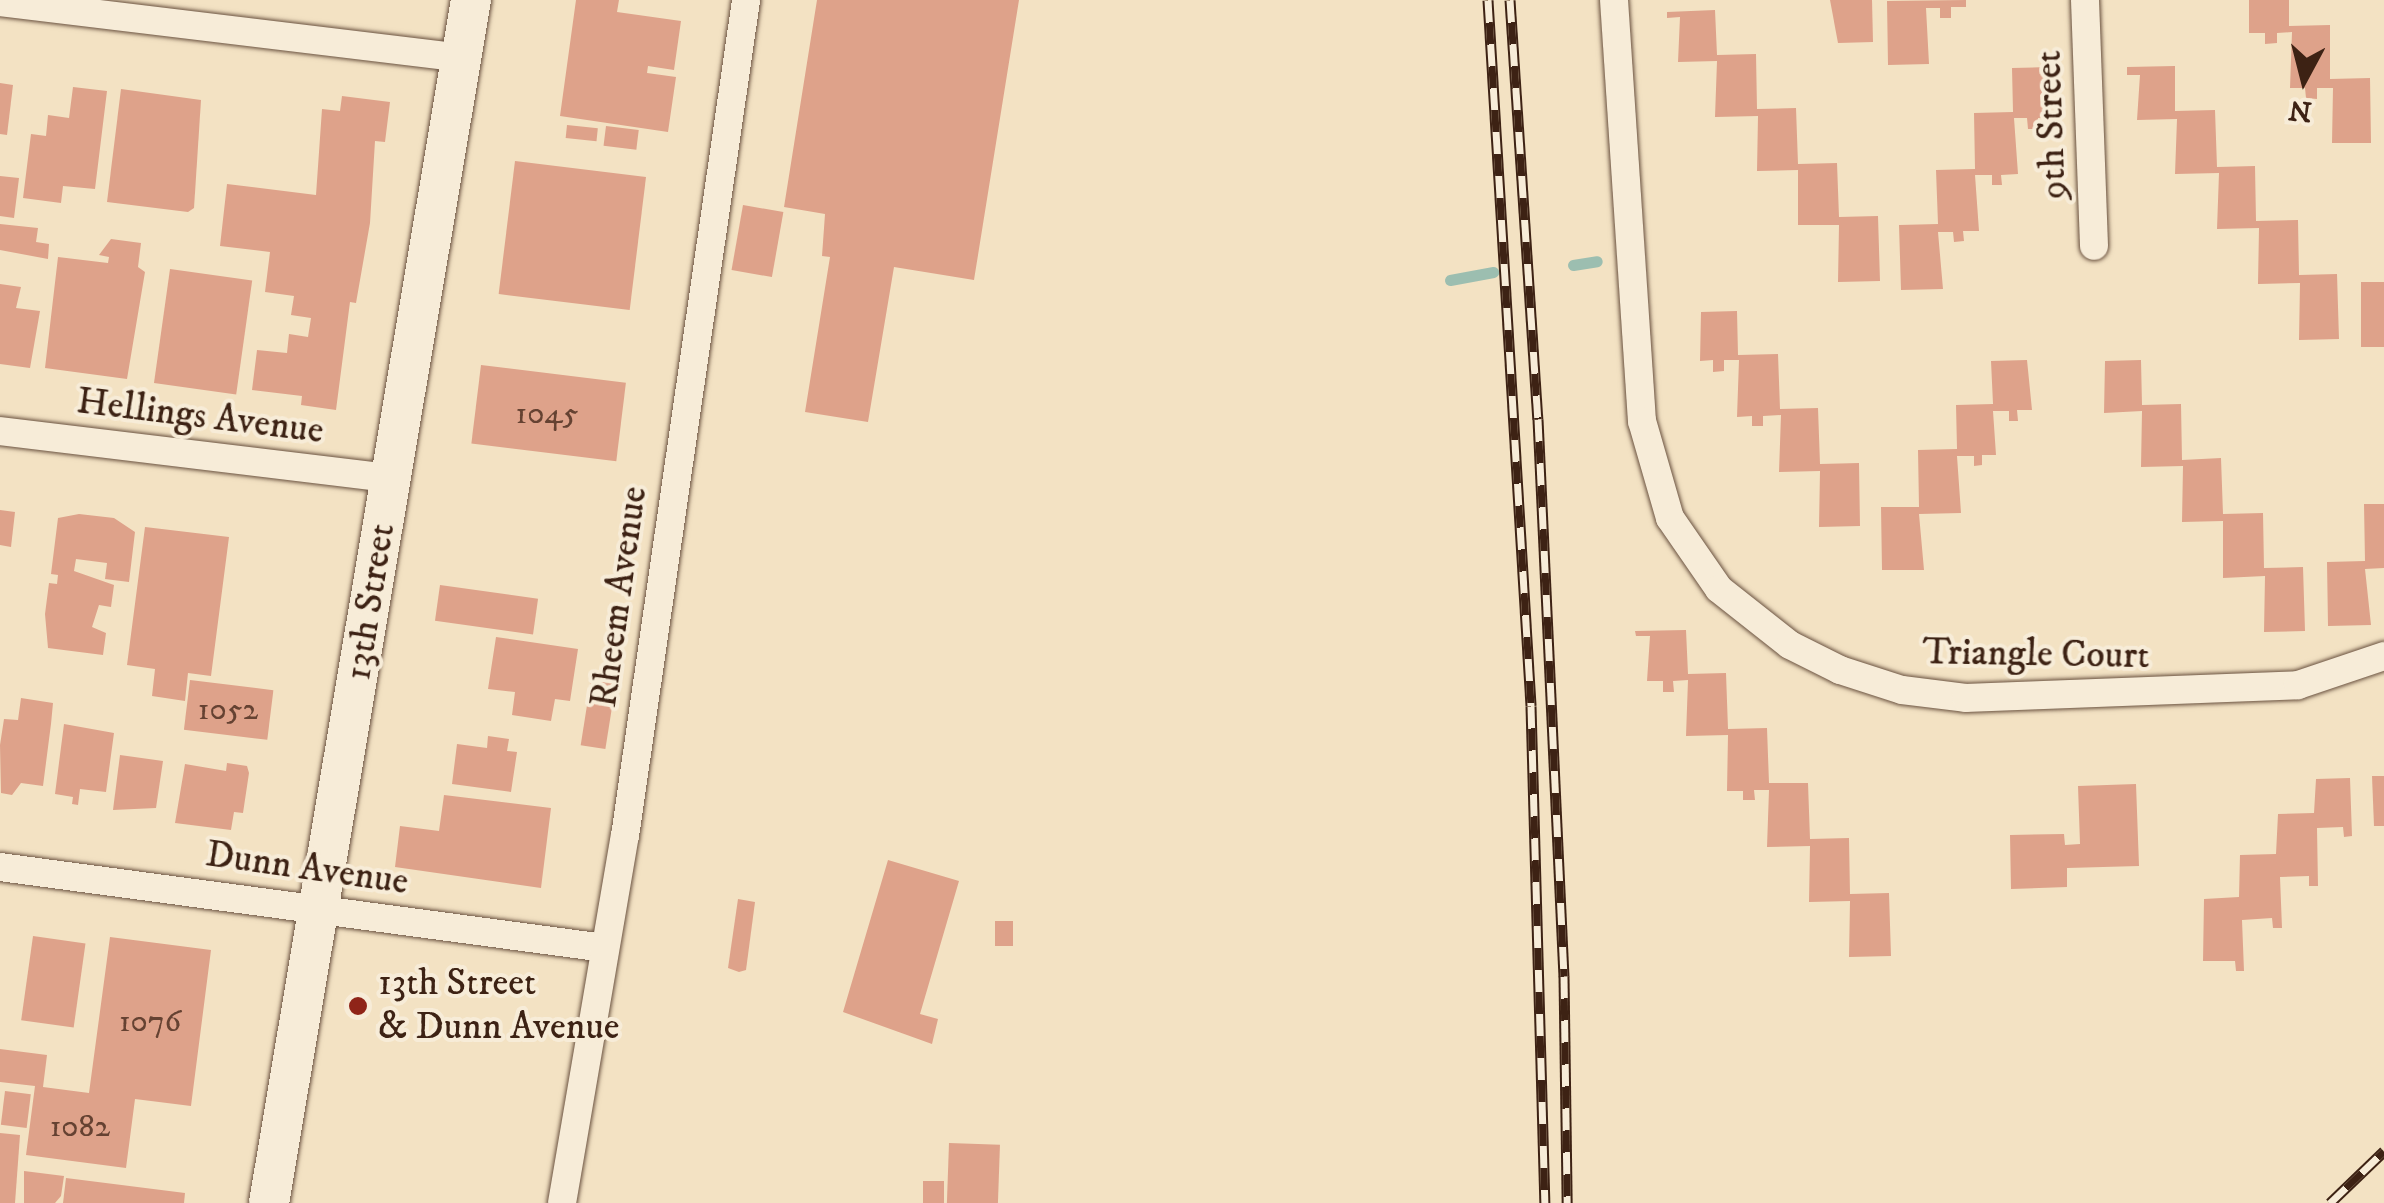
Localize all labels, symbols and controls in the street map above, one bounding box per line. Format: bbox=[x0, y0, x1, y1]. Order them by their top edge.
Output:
north arrow bbox=[2254, 30, 2354, 130]
street label: 9th Street bbox=[2027, 50, 2077, 200]
text: N bbox=[2287, 92, 2314, 129]
street label: Hellings Avenue bbox=[74, 379, 326, 455]
house number: 1045 bbox=[516, 395, 578, 433]
street label: Rheem Avenue bbox=[582, 484, 658, 710]
street label: 13th Street bbox=[336, 520, 406, 684]
street label: Triangle Court bbox=[1922, 630, 2150, 680]
house number: 1052 bbox=[198, 691, 258, 729]
street label: Dunn Avenue bbox=[203, 832, 411, 906]
place label: 13th Street & Dunn Avenue bbox=[378, 961, 619, 1050]
marker: 13th Street & Dunn Avenue bbox=[347, 995, 369, 1017]
house number: 1076 bbox=[119, 1003, 181, 1041]
house number: 1082 bbox=[50, 1108, 110, 1146]

